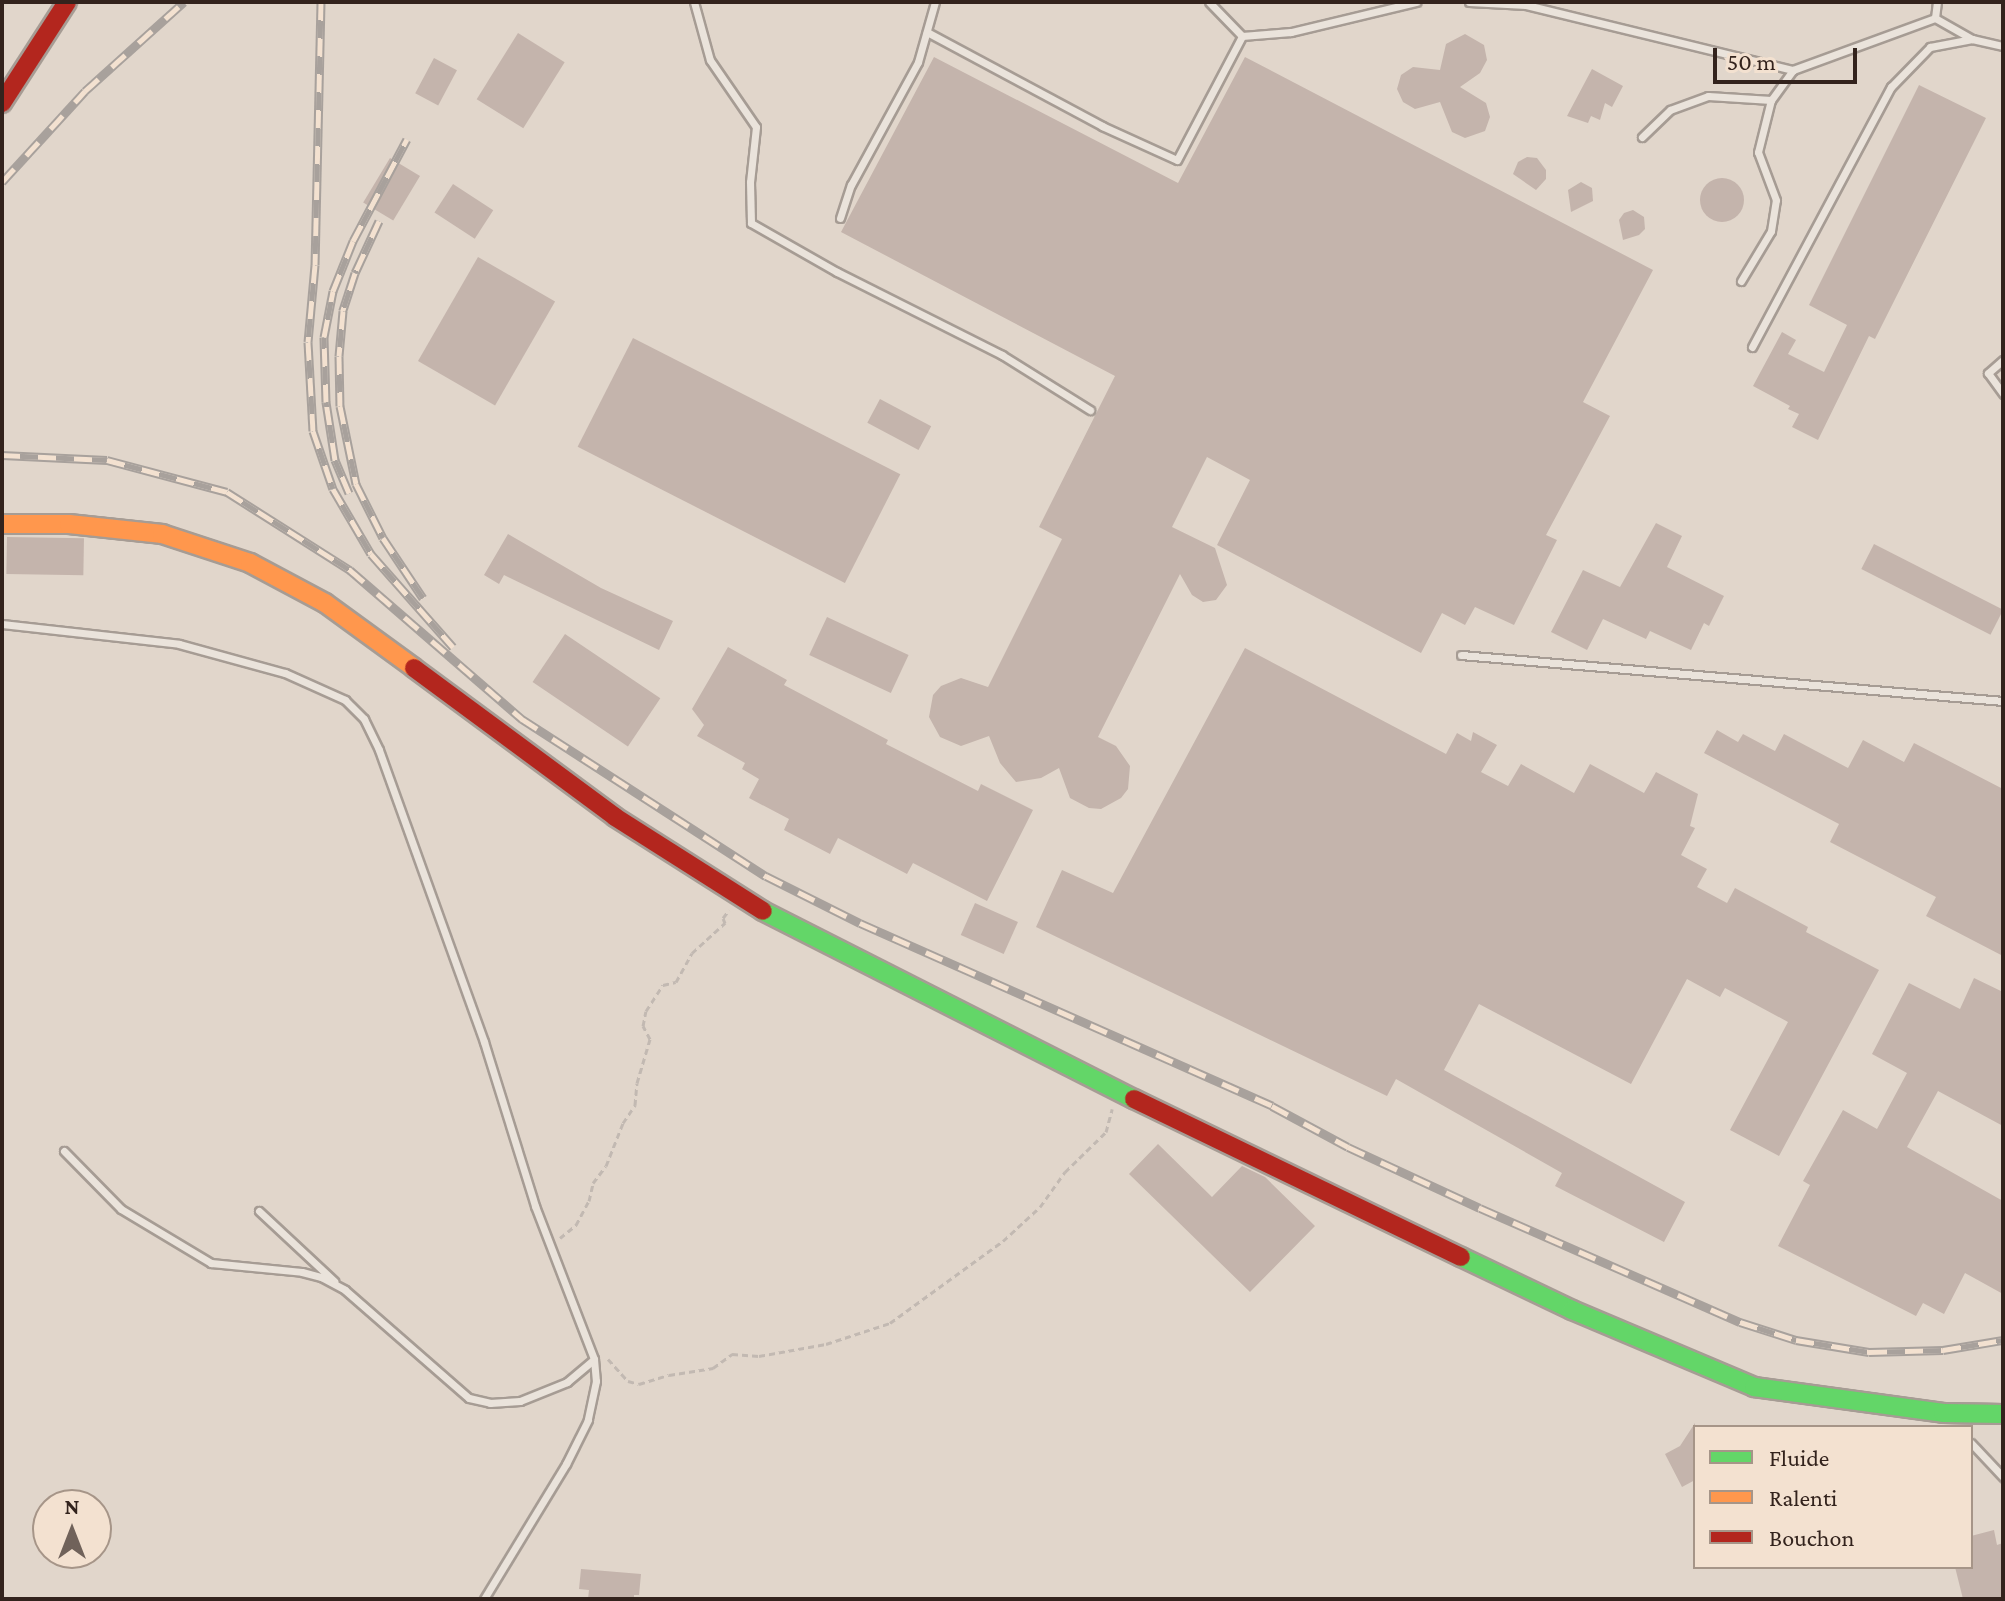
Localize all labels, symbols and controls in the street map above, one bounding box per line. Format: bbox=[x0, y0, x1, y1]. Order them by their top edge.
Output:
scale bar bbox=[1717, 32, 1861, 82]
text: 50 m bbox=[1727, 48, 1776, 75]
legend bbox=[1693, 1425, 1973, 1569]
text: Fluide bbox=[1769, 1444, 1829, 1471]
text: Ralenti bbox=[1769, 1484, 1837, 1511]
north arrow bbox=[32, 1489, 112, 1569]
text: N bbox=[65, 1494, 80, 1519]
text: Bouchon bbox=[1769, 1524, 1854, 1551]

